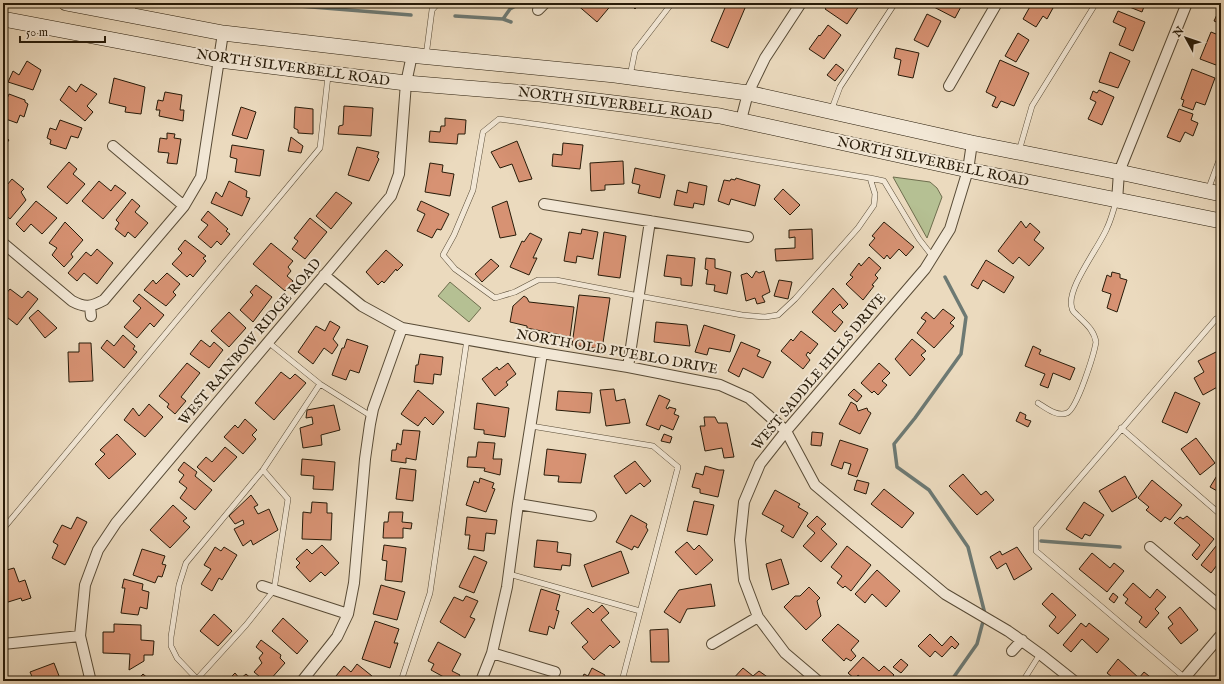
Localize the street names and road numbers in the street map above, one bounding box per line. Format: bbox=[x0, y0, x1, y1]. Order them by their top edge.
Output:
street label: NORTH SILVERBELL ROAD bbox=[195, 45, 391, 91]
street label: NORTH SILVERBELL ROAD bbox=[517, 83, 713, 125]
street label: NORTH SILVERBELL ROAD bbox=[835, 133, 1031, 191]
street label: WEST RAINBOW RIDGE ROAD bbox=[175, 255, 325, 429]
street label: WEST SADDLE HILLS DRIVE bbox=[748, 290, 890, 454]
street label: NORTH OLD PUEBLO DRIVE bbox=[515, 325, 720, 379]

